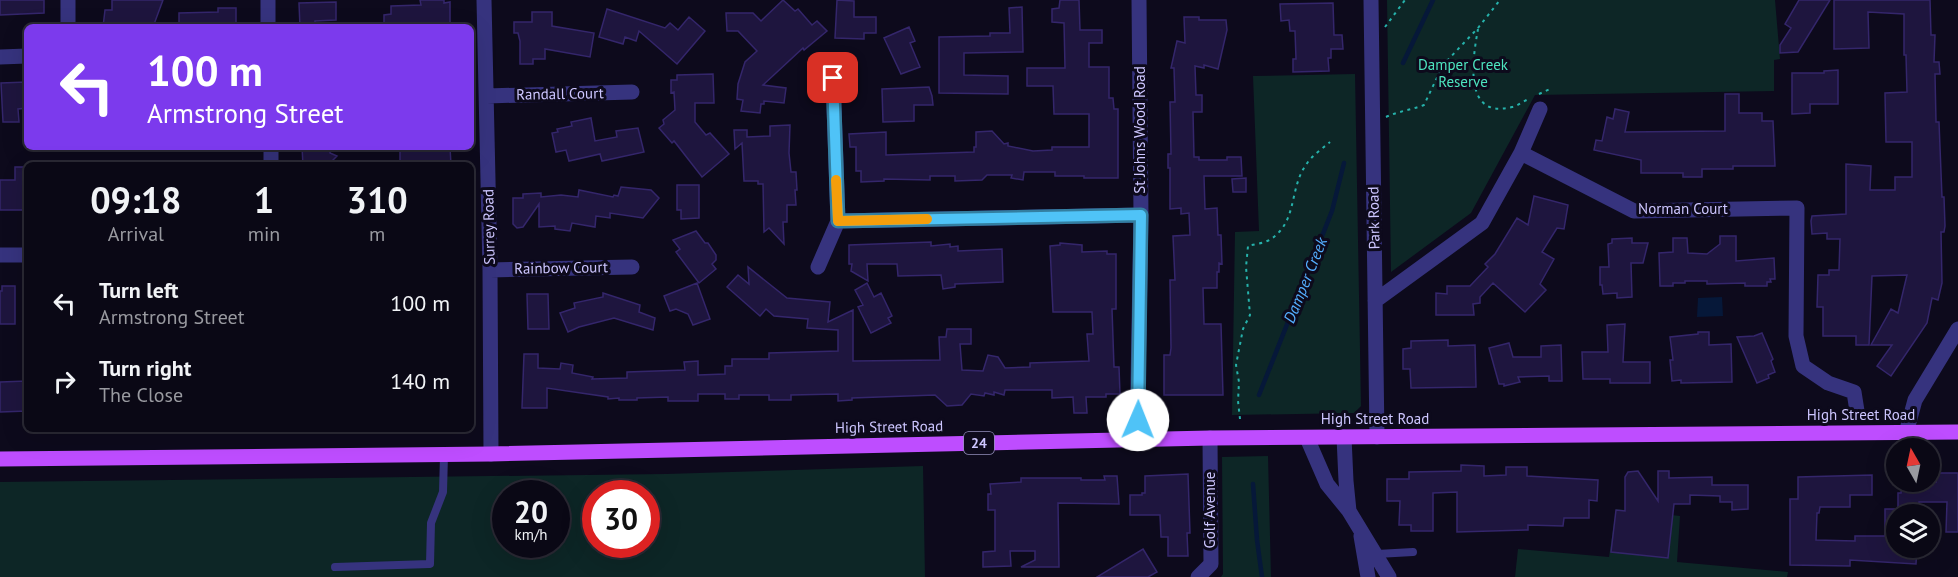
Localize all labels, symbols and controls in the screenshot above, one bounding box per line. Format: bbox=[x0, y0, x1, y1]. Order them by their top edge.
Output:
text: 100 m bbox=[147, 43, 263, 98]
icon: left bbox=[48, 48, 126, 126]
pin bbox=[807, 52, 858, 103]
park label: Damper Creek Reserve bbox=[1418, 55, 1509, 91]
icon: arrive bbox=[816, 61, 849, 94]
street label: St Johns Wood Road bbox=[1130, 66, 1149, 194]
street label: Randall Court bbox=[516, 83, 604, 104]
text: Armstrong Street bbox=[147, 96, 344, 130]
text: 09:18 bbox=[90, 176, 182, 223]
text: 1 bbox=[254, 176, 274, 223]
text: 310 bbox=[347, 176, 408, 223]
street label: Park Road bbox=[1363, 186, 1384, 250]
street label: Surrey Road bbox=[478, 189, 499, 265]
street label: Norman Court bbox=[1638, 199, 1728, 218]
text: Arrival bbox=[108, 221, 164, 247]
text: min bbox=[248, 221, 280, 247]
text: m bbox=[369, 221, 385, 247]
water label: Damper Creek bbox=[1279, 234, 1332, 326]
street label: Rainbow Court bbox=[514, 257, 608, 278]
text: Turn left bbox=[99, 276, 179, 304]
icon: left bbox=[48, 287, 81, 320]
text: 100 m bbox=[390, 289, 450, 317]
text: Armstrong Street bbox=[99, 304, 245, 330]
text: Turn right bbox=[99, 354, 191, 382]
icon: right bbox=[48, 365, 81, 398]
text: 140 m bbox=[390, 367, 450, 395]
text: The Close bbox=[99, 382, 183, 408]
position arrow bbox=[1106, 388, 1170, 452]
street label: High Street Road bbox=[1807, 405, 1915, 424]
street label: High Street Road bbox=[1321, 409, 1429, 428]
street label: High Street Road bbox=[835, 416, 943, 437]
road number: 24 bbox=[964, 432, 994, 454]
north arrow bbox=[1886, 438, 1940, 492]
map controls bbox=[1886, 438, 1940, 558]
street label: Golf Avenue bbox=[1200, 472, 1219, 548]
speed limit sign: 30 bbox=[582, 480, 660, 558]
text: 20 bbox=[514, 492, 548, 531]
button: layers bbox=[1886, 504, 1940, 558]
text: km/h bbox=[515, 525, 547, 544]

